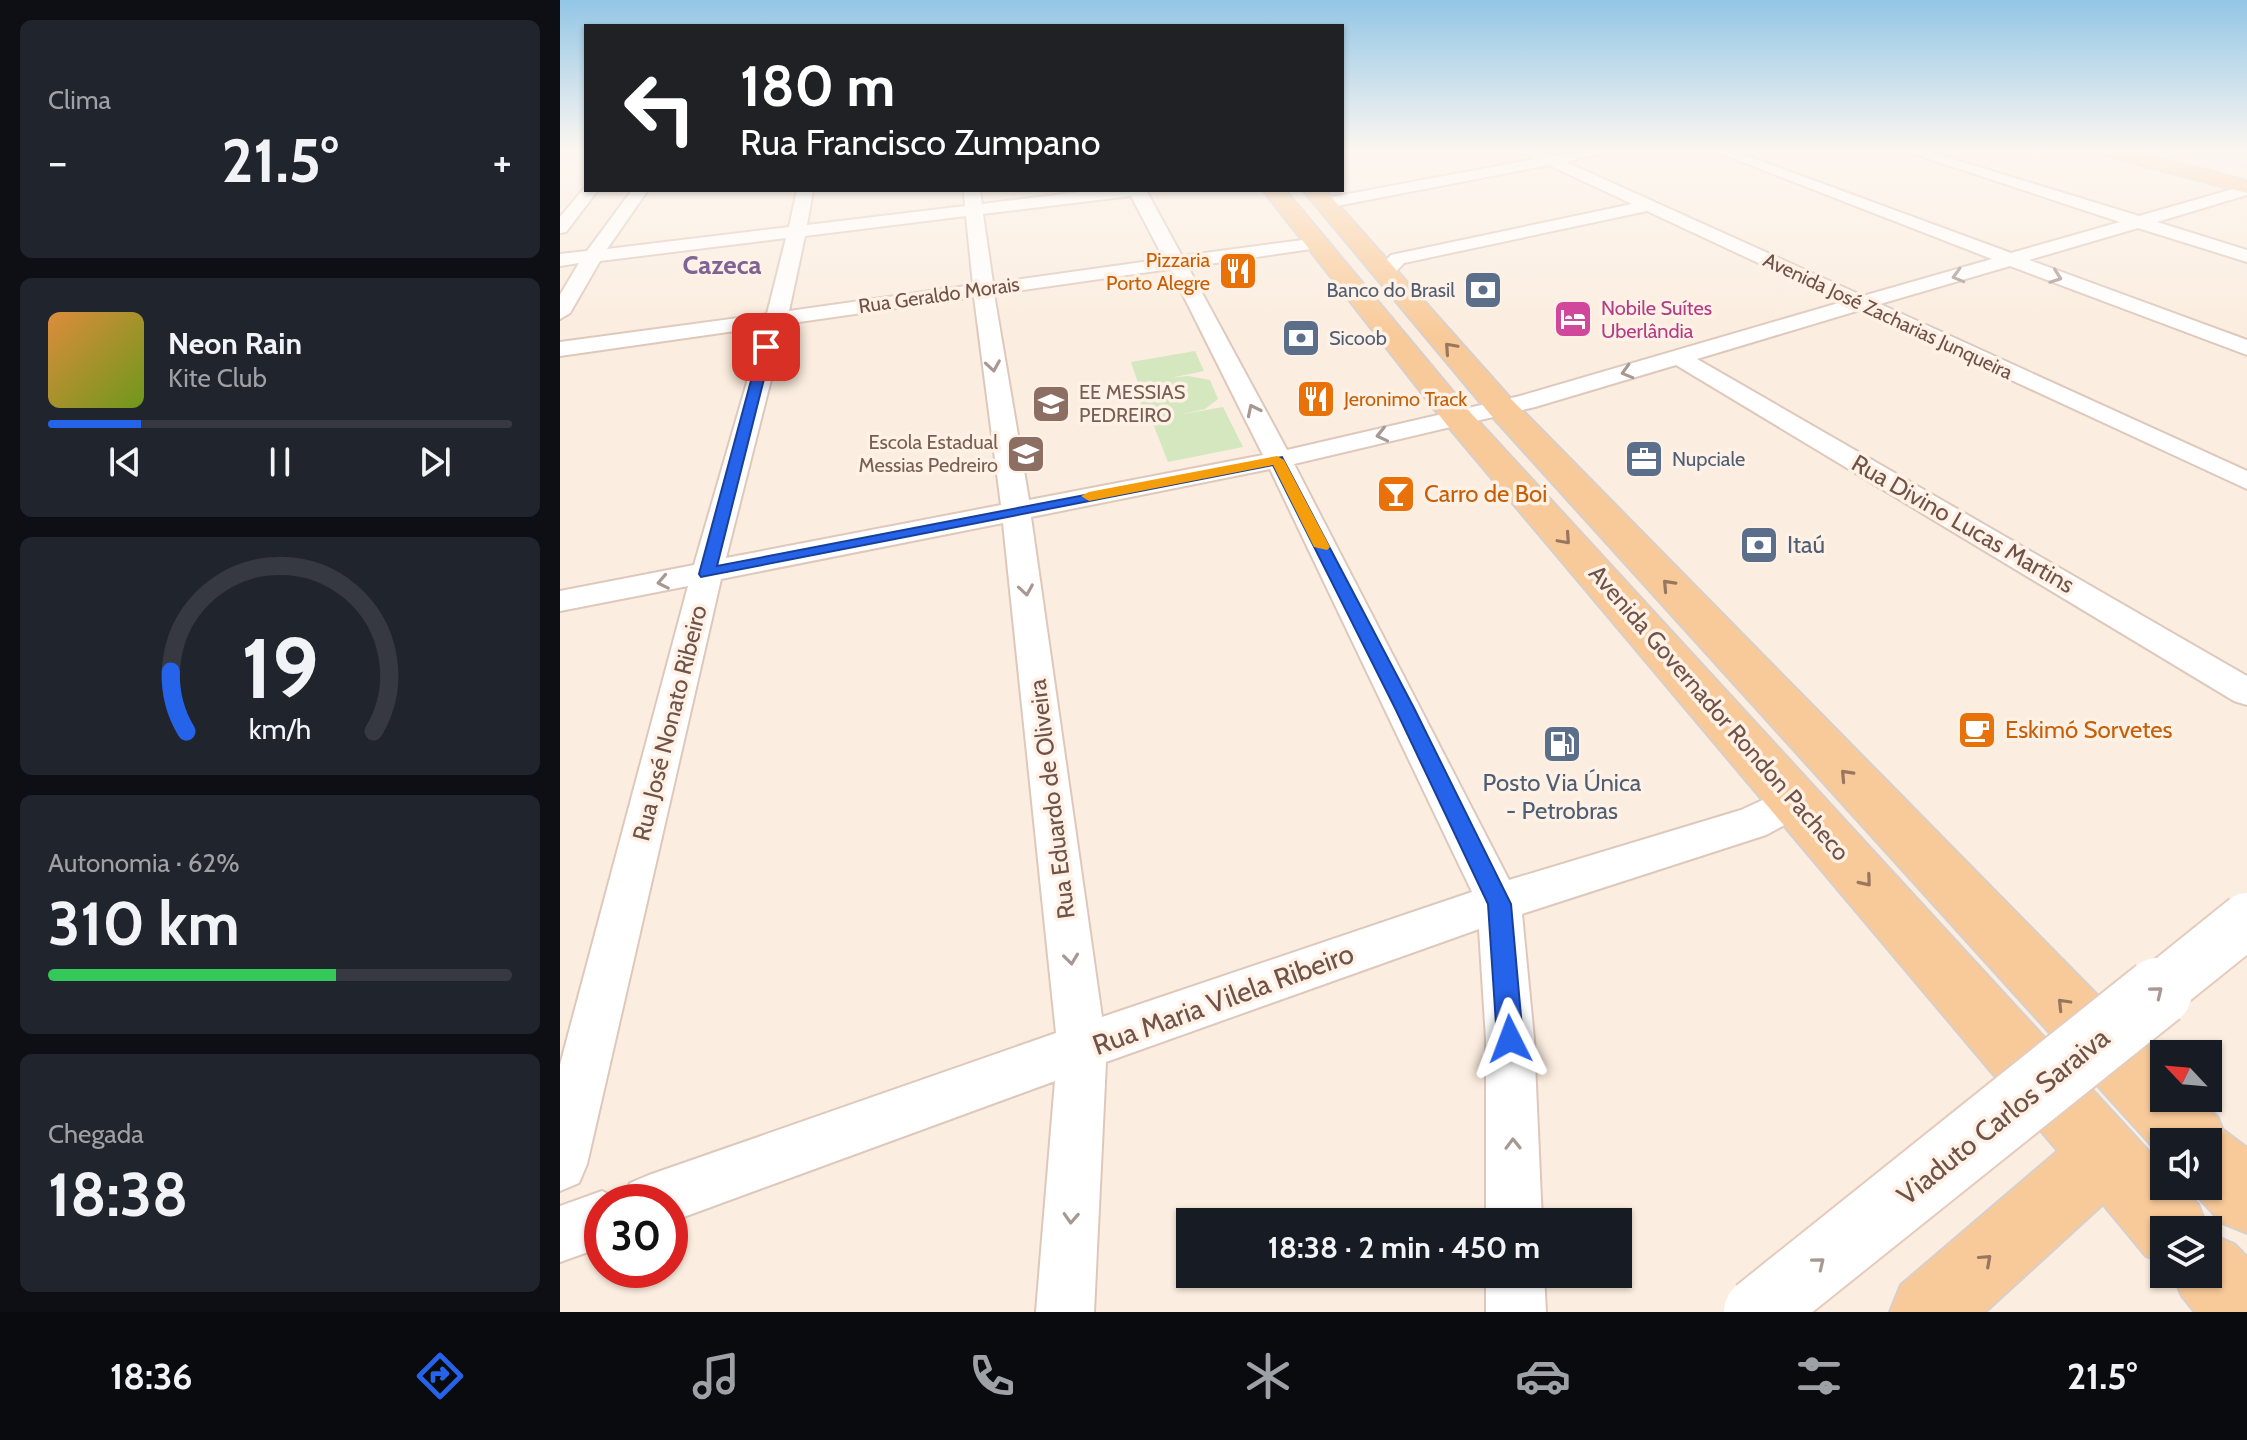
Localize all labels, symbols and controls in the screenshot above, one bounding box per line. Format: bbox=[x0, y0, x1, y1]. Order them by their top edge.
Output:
text: 180 m bbox=[740, 52, 895, 120]
icon: left bbox=[608, 56, 712, 160]
text: Clima bbox=[48, 84, 111, 116]
text: Rua Francisco Zumpano bbox=[740, 120, 1100, 164]
text: 21.5° bbox=[222, 124, 338, 197]
text: − bbox=[48, 135, 67, 188]
text: + bbox=[493, 135, 512, 188]
place label: Pizzaria Porto Alegre bbox=[1106, 248, 1210, 295]
street label: Avenida José Zacharias Junqueira bbox=[1760, 248, 2017, 385]
district label: Cazeca bbox=[682, 249, 762, 281]
restaurant icon: Pizzaria Porto Alegre bbox=[1217, 250, 1259, 292]
one-way arrow bbox=[1951, 267, 1965, 283]
one-way arrow bbox=[2049, 267, 2063, 284]
bank icon: Banco do Brasil bbox=[1462, 269, 1504, 311]
street label: Rua Geraldo Morais bbox=[857, 272, 1021, 318]
place label: Banco do Brasil bbox=[1326, 278, 1455, 302]
place label: Nobile Suítes Uberlândia bbox=[1601, 296, 1712, 343]
hotel icon: Nobile Suítes Uberlândia bbox=[1552, 298, 1594, 340]
pin bbox=[732, 313, 800, 381]
bank icon: Sicoob bbox=[1280, 317, 1322, 359]
text: Neon Rain bbox=[168, 325, 302, 362]
icon: arrive bbox=[744, 325, 788, 369]
place label: Sicoob bbox=[1329, 326, 1387, 350]
one-way arrow bbox=[1445, 343, 1460, 358]
one-way arrow bbox=[984, 359, 1001, 373]
text: Kite Club bbox=[168, 362, 267, 394]
one-way arrow bbox=[1621, 363, 1635, 379]
restaurant icon: Jeronimo Track bbox=[1295, 378, 1337, 420]
place label: EE MESSIAS PEDREIRO bbox=[1079, 380, 1186, 427]
school or university icon: EE MESSIAS PEDREIRO bbox=[1030, 383, 1072, 425]
place label: Jeronimo Track bbox=[1343, 387, 1467, 411]
one-way arrow bbox=[1247, 404, 1263, 419]
one-way arrow bbox=[1375, 426, 1389, 443]
place label: Escola Estadual Messias Pedreiro bbox=[858, 430, 998, 477]
school or university icon: Escola Estadual Messias Pedreiro bbox=[1005, 433, 1047, 475]
office icon: Nupciale bbox=[1623, 438, 1665, 480]
icon: previous bbox=[103, 440, 147, 484]
icon: pause bbox=[258, 440, 302, 484]
icon: next bbox=[413, 440, 457, 484]
place label: Nupciale bbox=[1672, 447, 1745, 471]
street label: Rua Divino Lucas Martins bbox=[1847, 448, 2080, 599]
bar icon: Carro de Boi bbox=[1375, 473, 1417, 515]
place label: Carro de Boi bbox=[1424, 479, 1547, 508]
bank icon: Itaú bbox=[1738, 524, 1780, 566]
one-way arrow bbox=[1556, 529, 1570, 544]
place label: Itaú bbox=[1787, 530, 1825, 559]
street label: Avenida Governador Rondon Pacheco bbox=[1583, 559, 1856, 867]
one-way arrow bbox=[656, 572, 669, 589]
one-way arrow bbox=[1662, 580, 1677, 594]
one-way arrow bbox=[1017, 583, 1034, 597]
street label: Rua José Nonato Ribeiro bbox=[626, 602, 713, 844]
text: 19 bbox=[241, 618, 319, 719]
street label: Rua Eduardo de Oliveira bbox=[1022, 677, 1081, 921]
cafe icon: Eskimó Sorvetes bbox=[1956, 709, 1998, 751]
text: km/h bbox=[249, 711, 311, 746]
place label: Eskimó Sorvetes bbox=[2005, 715, 2173, 744]
fuel station icon: Posto Via Única - Petrobras bbox=[1541, 723, 1583, 765]
place label: Posto Via Única - Petrobras bbox=[1483, 768, 1642, 825]
one-way arrow bbox=[1840, 770, 1855, 784]
text: Autonomia · 62% bbox=[48, 847, 240, 879]
one-way arrow bbox=[1856, 872, 1871, 887]
text: 310 km bbox=[48, 887, 240, 960]
street label: Rua Maria Vilela Ribeiro bbox=[1088, 936, 1358, 1062]
one-way arrow bbox=[1062, 952, 1079, 966]
one-way arrow bbox=[2148, 987, 2162, 1002]
position arrow bbox=[1468, 997, 1552, 1081]
one-way arrow bbox=[2057, 999, 2072, 1013]
street label: Viaduto Carlos Saraiva bbox=[1890, 1020, 2116, 1212]
north arrow bbox=[2150, 1040, 2222, 1112]
map controls bbox=[2150, 1040, 2222, 1288]
text: Chegada bbox=[48, 1118, 144, 1150]
button: sound bbox=[2150, 1128, 2222, 1200]
one-way arrow bbox=[1504, 1137, 1522, 1150]
text: 18:38 bbox=[48, 1158, 188, 1231]
speed limit sign: 30 bbox=[584, 1184, 688, 1288]
one-way arrow bbox=[1063, 1212, 1080, 1225]
button: layers bbox=[2150, 1216, 2222, 1288]
text: 18:38 · 2 min · 450 m bbox=[1268, 1229, 1540, 1266]
one-way arrow bbox=[1977, 1255, 1991, 1269]
one-way arrow bbox=[1810, 1258, 1824, 1273]
icon: directions bbox=[412, 1348, 468, 1404]
icon: music bbox=[688, 1348, 744, 1404]
icon: phone bbox=[964, 1348, 1020, 1404]
icon: climate bbox=[1240, 1348, 1296, 1404]
icon: car bbox=[1515, 1348, 1571, 1404]
icon: filters bbox=[1791, 1348, 1847, 1404]
text: 18:36 bbox=[110, 1354, 193, 1398]
text: 21.5° bbox=[2067, 1354, 2137, 1398]

